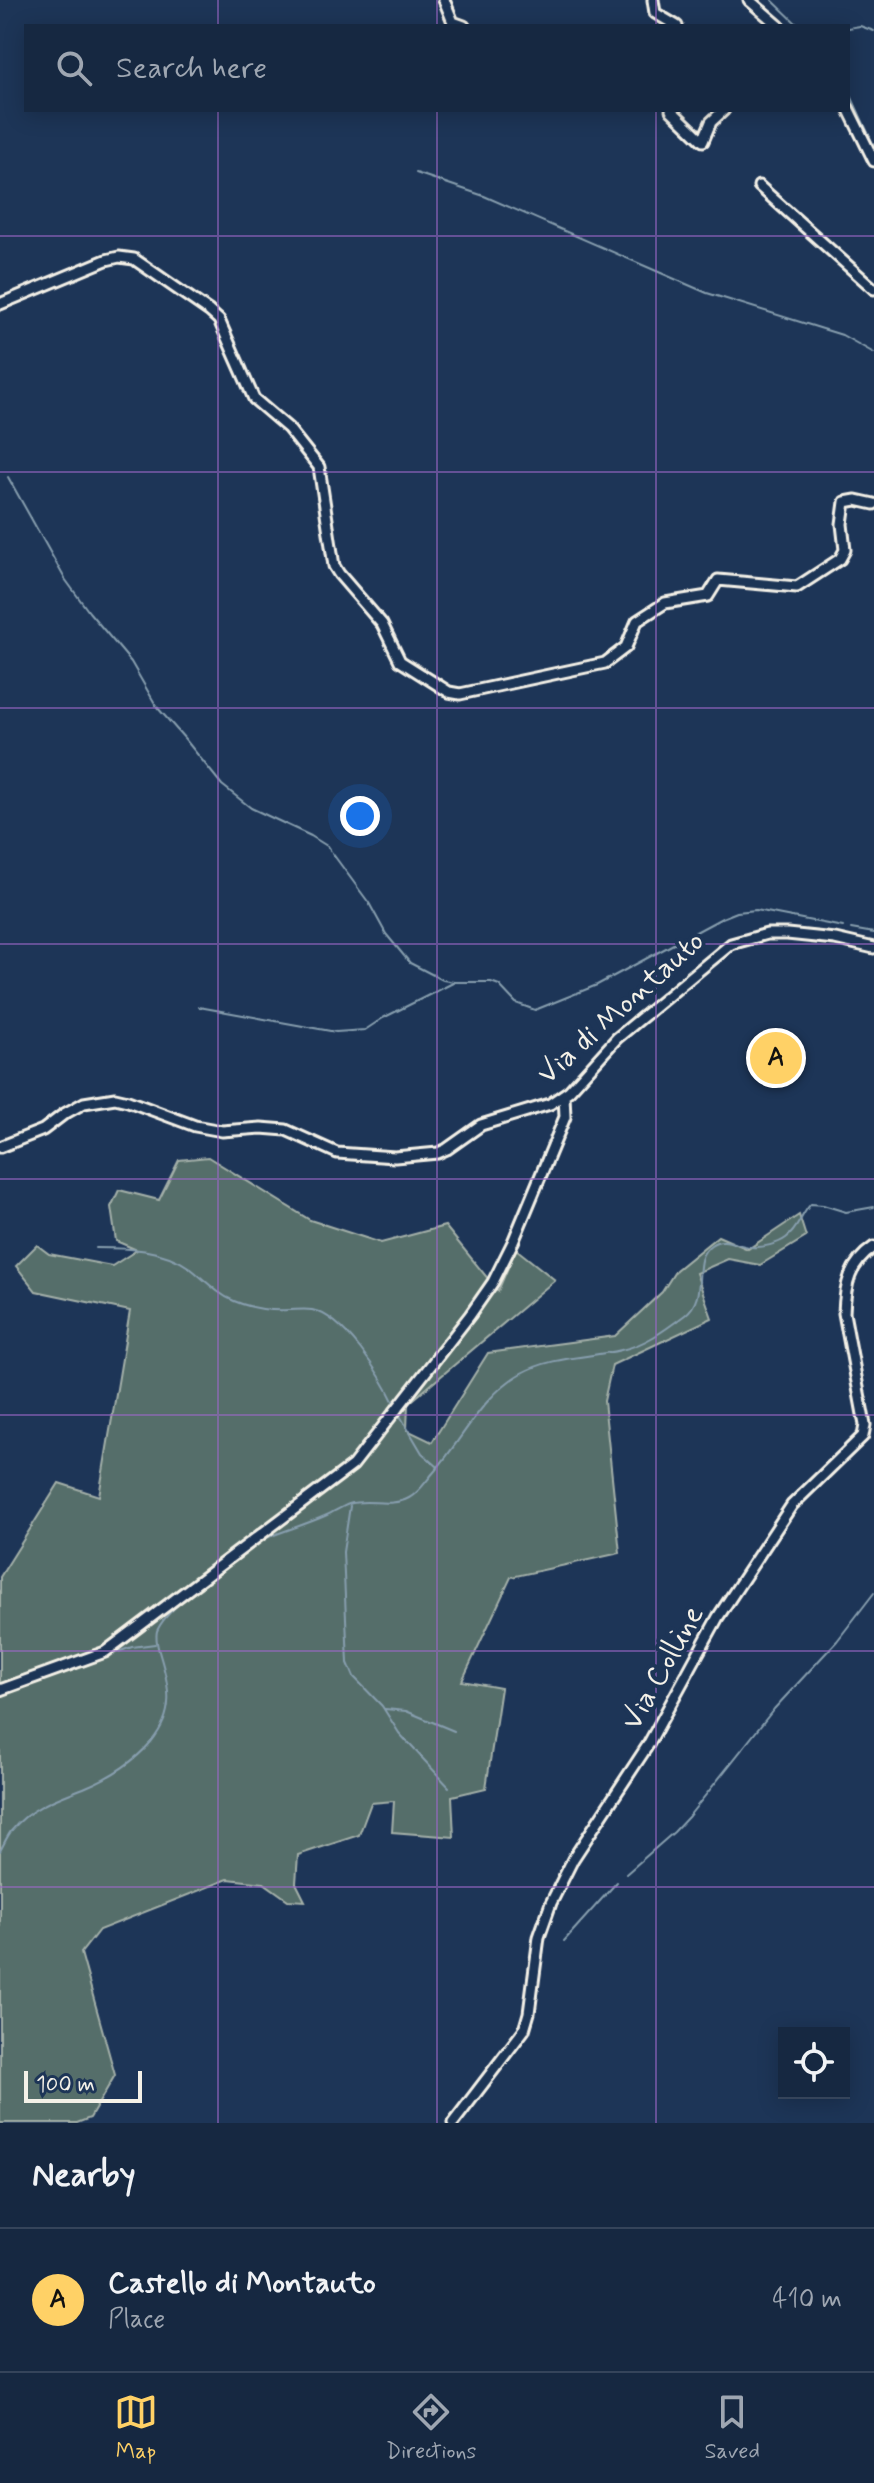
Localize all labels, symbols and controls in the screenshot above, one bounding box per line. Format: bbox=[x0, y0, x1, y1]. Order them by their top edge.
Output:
search box bbox=[24, 24, 850, 112]
icon: search bbox=[52, 46, 96, 90]
text: Search here bbox=[116, 49, 267, 88]
your location bbox=[340, 796, 380, 836]
street label: Via di Montauto bbox=[529, 922, 713, 1094]
pin: A bbox=[750, 1028, 802, 1088]
street label: Via Colline bbox=[613, 1599, 713, 1737]
map controls bbox=[778, 2027, 850, 2099]
button: locate bbox=[778, 2027, 850, 2099]
scale bar bbox=[24, 2067, 142, 2103]
text: 100 m bbox=[36, 2071, 95, 2099]
text: Nearby bbox=[32, 2153, 136, 2198]
text: Castello di Montauto bbox=[108, 2264, 376, 2303]
text: A bbox=[49, 2283, 67, 2317]
text: 410 m bbox=[772, 2283, 842, 2317]
text: Place bbox=[108, 2303, 165, 2337]
tab: Map bbox=[114, 2390, 158, 2466]
tab: Directions bbox=[386, 2390, 476, 2466]
tab: Saved bbox=[704, 2390, 760, 2466]

